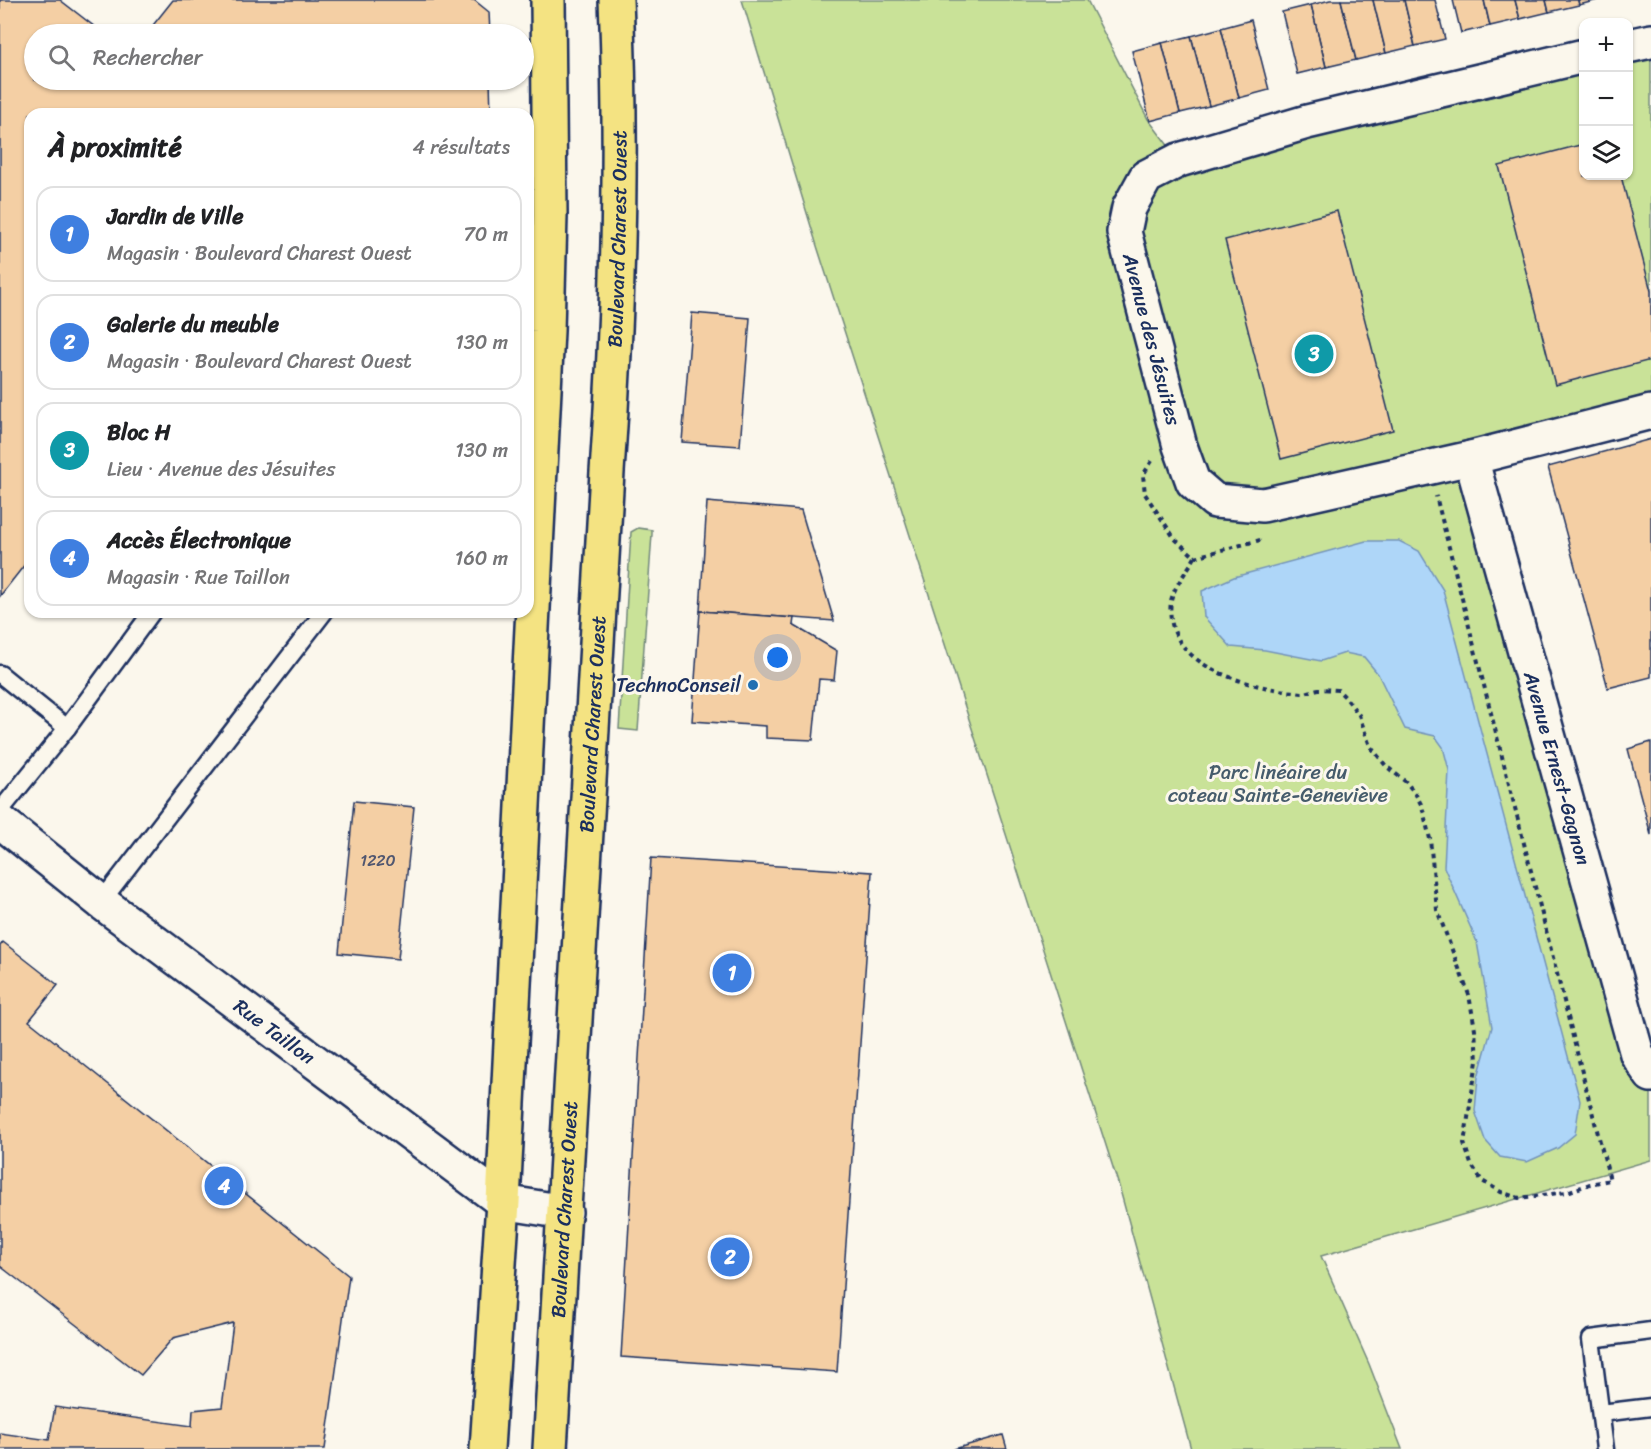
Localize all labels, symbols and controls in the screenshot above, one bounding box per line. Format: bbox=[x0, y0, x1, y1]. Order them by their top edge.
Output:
map controls bbox=[1579, 18, 1633, 180]
button: + bbox=[1579, 18, 1633, 72]
search box bbox=[24, 24, 534, 90]
text: Rechercher bbox=[93, 38, 203, 77]
icon: search bbox=[45, 41, 78, 74]
button: − bbox=[1579, 72, 1633, 126]
text: À proximité bbox=[48, 124, 182, 170]
button: layers bbox=[1579, 126, 1633, 180]
text: 4 résultats bbox=[412, 130, 510, 165]
street label: Boulevard Charest Ouest bbox=[597, 130, 637, 348]
text: Jardin de Ville bbox=[107, 197, 244, 236]
text: 1 bbox=[65, 217, 74, 252]
text: 70 m bbox=[463, 217, 508, 252]
text: Magasin · Boulevard Charest Ouest bbox=[107, 236, 412, 271]
street label: Avenue des Jésuites bbox=[1112, 248, 1191, 430]
text: Galerie du meuble bbox=[107, 305, 279, 344]
text: 2 bbox=[64, 325, 75, 360]
text: 130 m bbox=[455, 325, 508, 360]
pin: 3 bbox=[1294, 332, 1334, 376]
text: Magasin · Boulevard Charest Ouest bbox=[107, 344, 412, 379]
text: Bloc H bbox=[107, 413, 171, 452]
text: 3 bbox=[64, 433, 75, 468]
text: 130 m bbox=[455, 433, 508, 468]
text: Lieu · Avenue des Jésuites bbox=[107, 452, 335, 487]
text: Accès Électronique bbox=[107, 521, 291, 560]
text: 4 bbox=[63, 541, 76, 576]
text: 160 m bbox=[455, 541, 508, 576]
text: Magasin · Rue Taillon bbox=[107, 560, 290, 595]
street label: Boulevard Charest Ouest bbox=[569, 615, 617, 834]
your location bbox=[763, 643, 792, 672]
street label: Avenue Ernest-Gagnon bbox=[1513, 666, 1601, 870]
place label: TechnoConseil bbox=[616, 668, 741, 703]
marker: TechnoConseil bbox=[746, 678, 760, 692]
park label: Parc linéaire du coteau Sainte-Geneviève bbox=[1168, 755, 1388, 813]
house number: 1220 bbox=[360, 846, 396, 875]
pin: 1 bbox=[712, 950, 752, 996]
street label: Rue Taillon bbox=[226, 989, 323, 1074]
street label: Boulevard Charest Ouest bbox=[541, 1100, 588, 1319]
pin: 4 bbox=[204, 1164, 244, 1208]
pin: 2 bbox=[710, 1234, 750, 1280]

